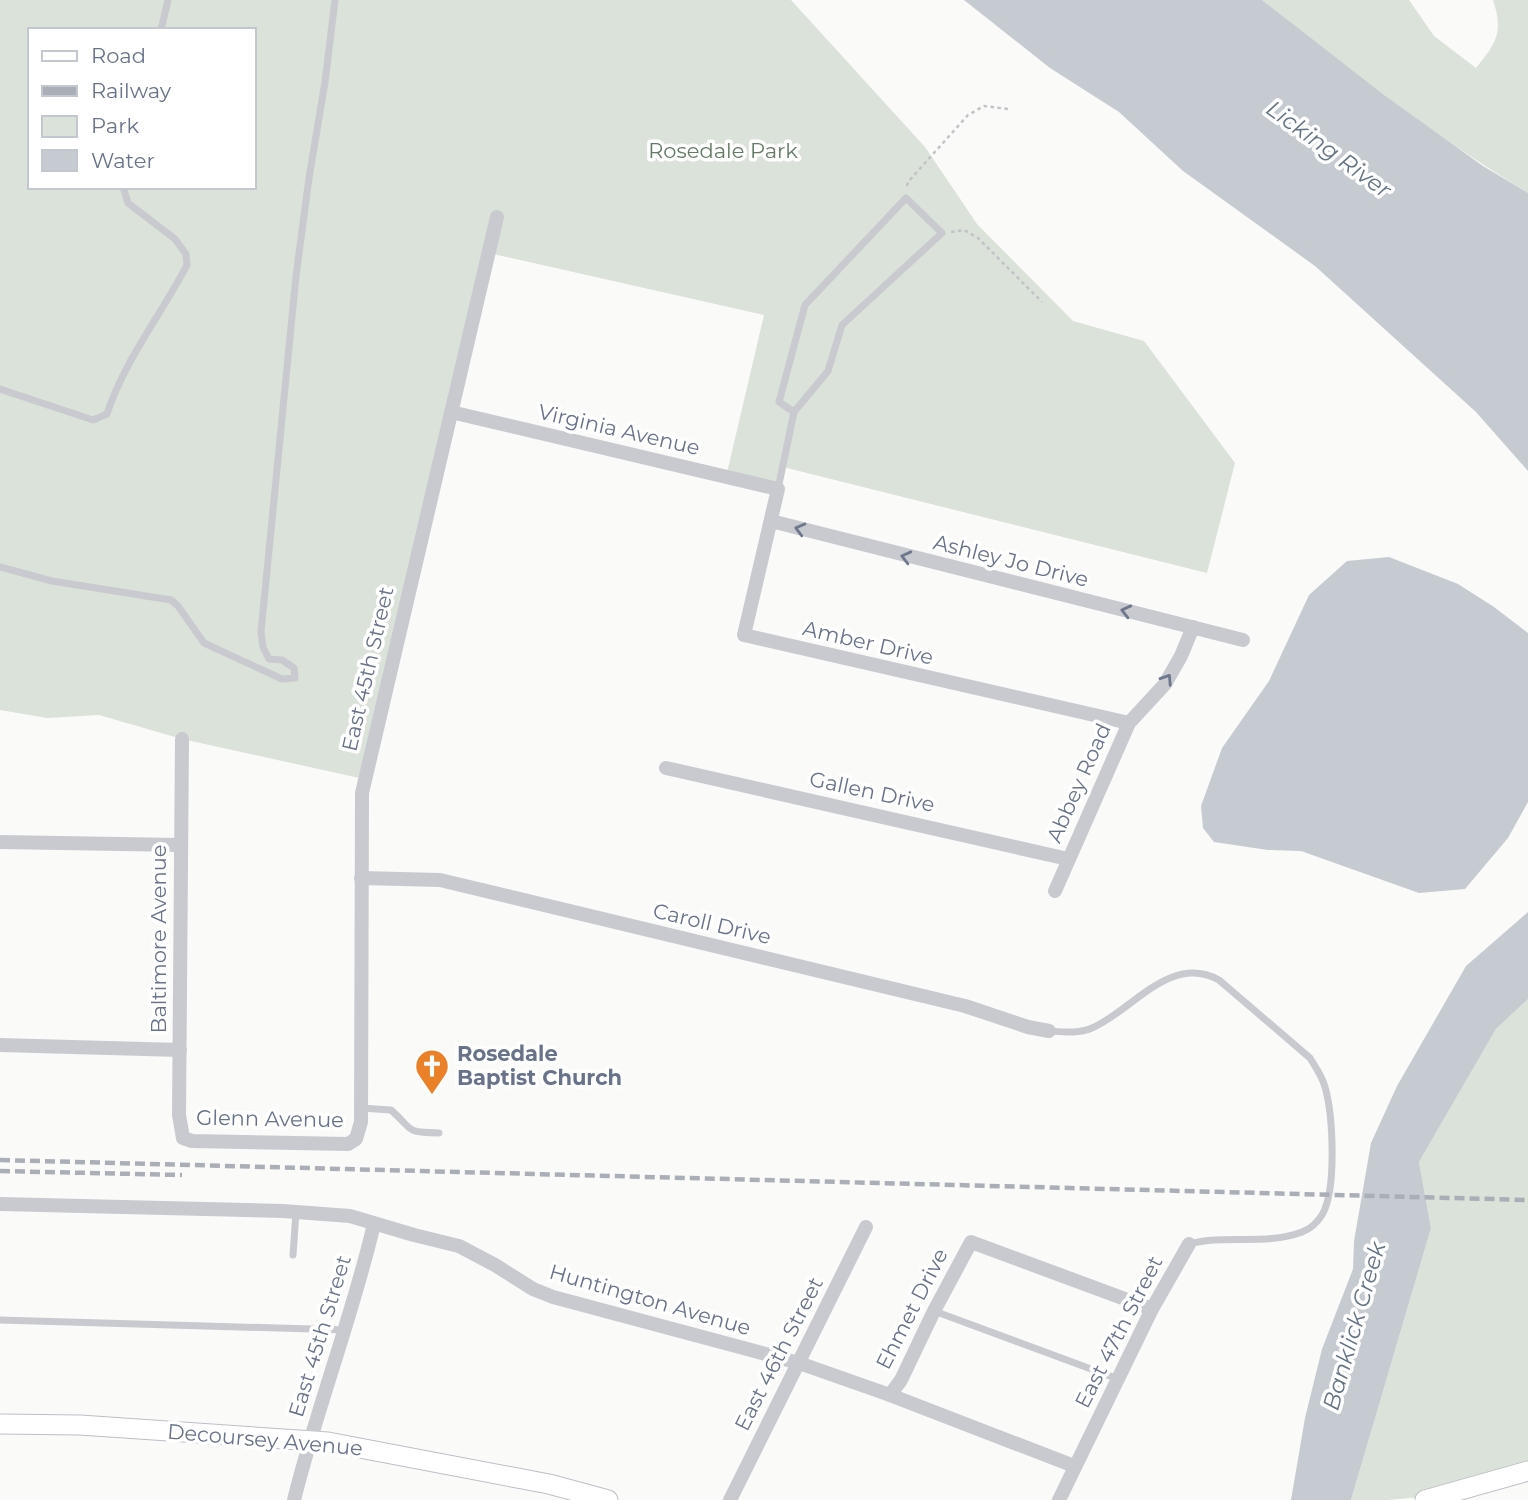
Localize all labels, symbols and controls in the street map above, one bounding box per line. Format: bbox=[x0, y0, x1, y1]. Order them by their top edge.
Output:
legend bbox=[28, 28, 256, 189]
text: Road bbox=[91, 43, 146, 68]
text: Railway bbox=[91, 78, 172, 103]
water label: Licking River bbox=[1261, 94, 1398, 204]
text: Park bbox=[91, 113, 139, 138]
park label: Rosedale Park bbox=[648, 138, 798, 163]
text: Water bbox=[91, 148, 155, 173]
street label: Virginia Avenue bbox=[536, 399, 702, 460]
one-way arrow bbox=[794, 523, 806, 537]
street label: Ashley Jo Drive bbox=[931, 529, 1091, 592]
one-way arrow bbox=[900, 550, 912, 565]
street label: East 45th Street bbox=[336, 584, 399, 754]
one-way arrow bbox=[1121, 605, 1133, 619]
street label: Amber Drive bbox=[800, 615, 936, 670]
one-way arrow bbox=[1159, 674, 1172, 687]
street label: Abbey Road bbox=[1041, 719, 1116, 846]
street label: Gallen Drive bbox=[807, 766, 937, 817]
street label: Baltimore Avenue bbox=[146, 845, 171, 1033]
street label: Caroll Drive bbox=[651, 898, 774, 949]
place label: Rosedale Baptist Church bbox=[457, 1041, 622, 1090]
church icon: Rosedale Baptist Church bbox=[413, 1047, 451, 1096]
street label: Glenn Avenue bbox=[196, 1105, 344, 1132]
water label: Banklick Creek bbox=[1317, 1237, 1392, 1413]
street label: Ehmet Drive bbox=[870, 1244, 953, 1373]
street label: East 45th Street bbox=[283, 1252, 356, 1420]
street label: East 47th Street bbox=[1069, 1252, 1168, 1412]
street label: Huntington Avenue bbox=[547, 1259, 754, 1340]
street label: East 46th Street bbox=[729, 1273, 828, 1435]
street label: Decoursey Avenue bbox=[166, 1418, 364, 1461]

